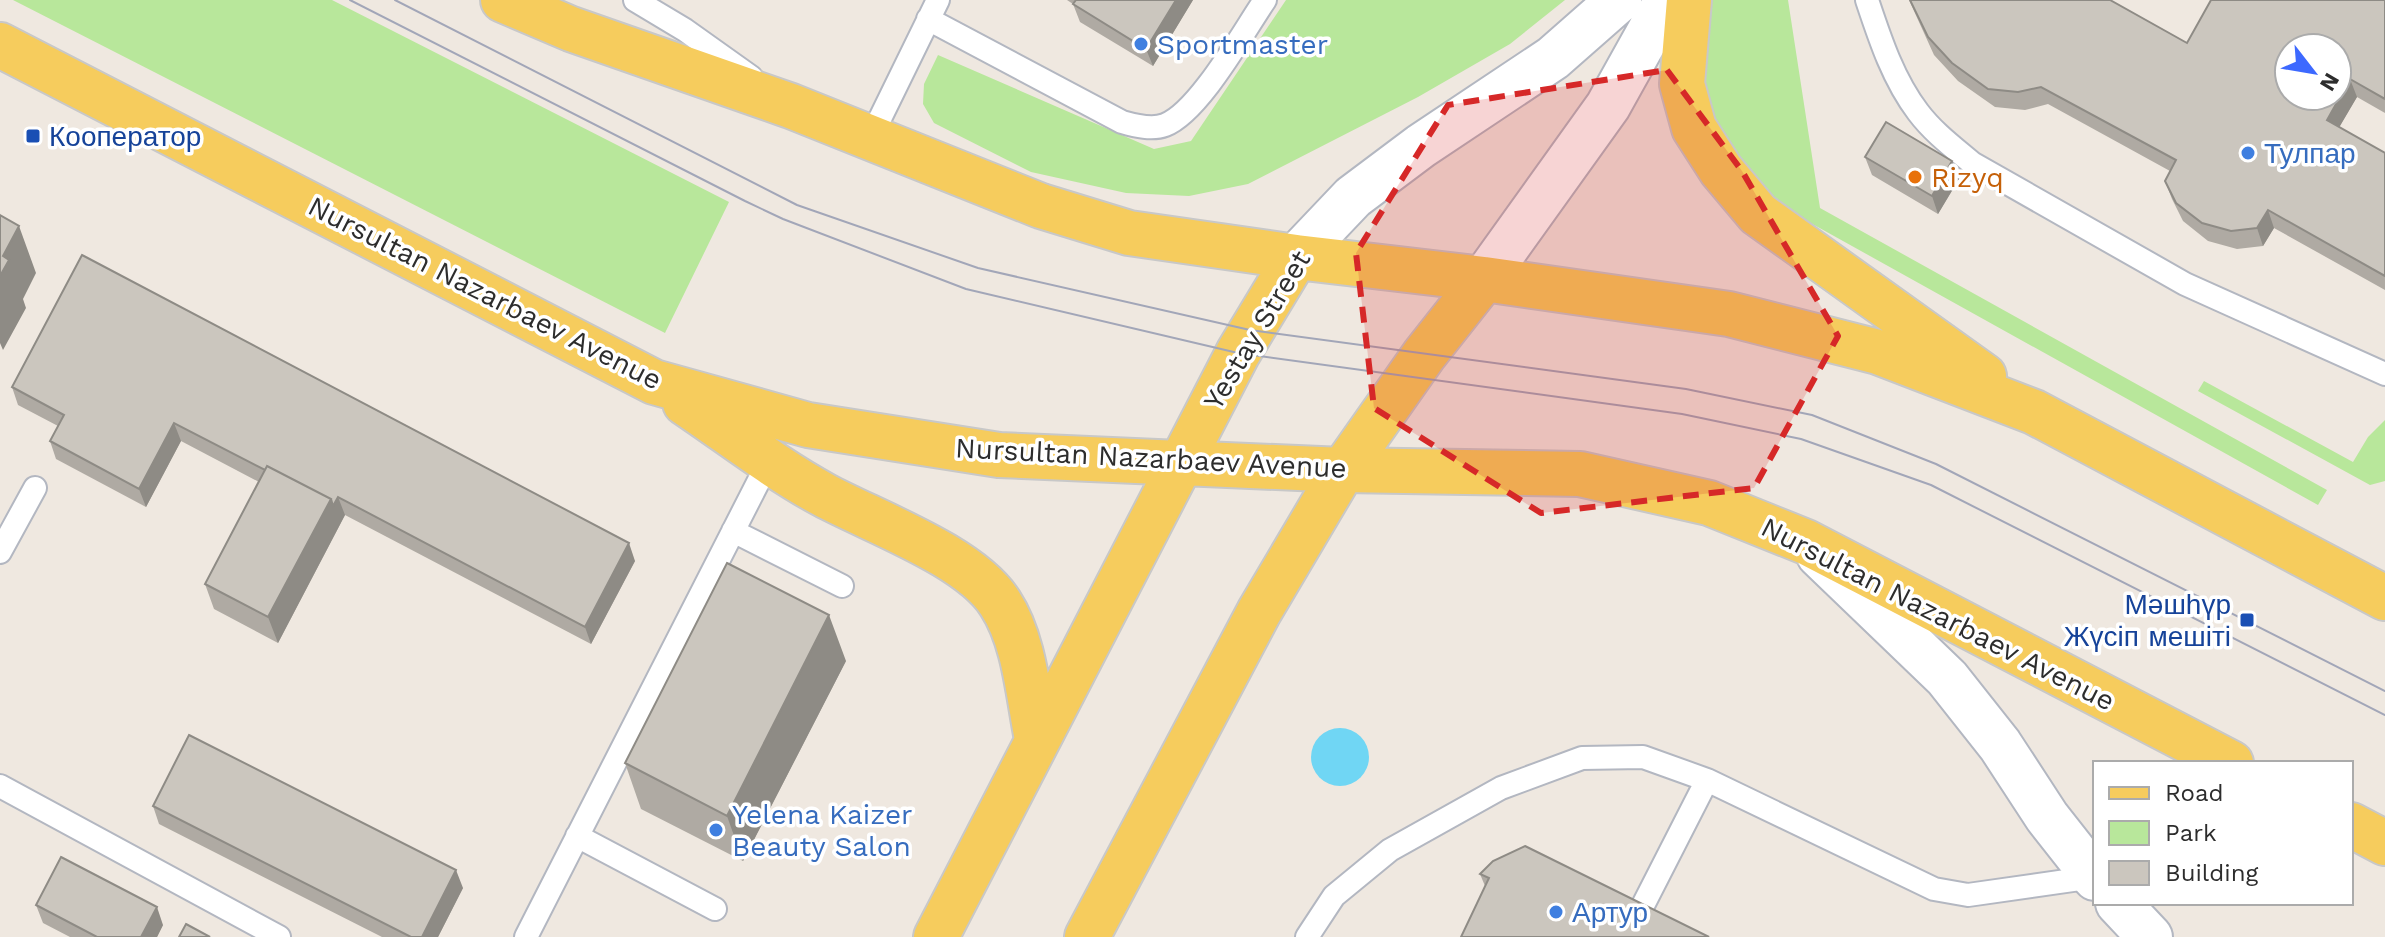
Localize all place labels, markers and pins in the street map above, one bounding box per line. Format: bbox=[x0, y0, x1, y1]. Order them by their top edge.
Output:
place label: Sportmaster bbox=[1157, 28, 1328, 61]
marker: Sportmaster bbox=[1132, 35, 1150, 53]
place label: Кооператор bbox=[49, 120, 201, 153]
marker: Кооператор bbox=[24, 127, 42, 145]
place label: Тулпар bbox=[2264, 137, 2356, 170]
marker: Тулпар bbox=[2239, 144, 2257, 162]
place label: Rizyq bbox=[1931, 161, 2004, 194]
marker: Rizyq bbox=[1906, 168, 1924, 186]
place label: Мәшһүр Жүсіп мешіті bbox=[2064, 588, 2231, 653]
marker: Мәшһүр Жүсіп мешіті bbox=[2238, 611, 2256, 629]
place label: Yelena Kaizer Beauty Salon bbox=[732, 798, 913, 863]
marker: Yelena Kaizer Beauty Salon bbox=[707, 821, 725, 839]
place label: Артур bbox=[1572, 896, 1648, 929]
marker: Артур bbox=[1547, 903, 1565, 921]

